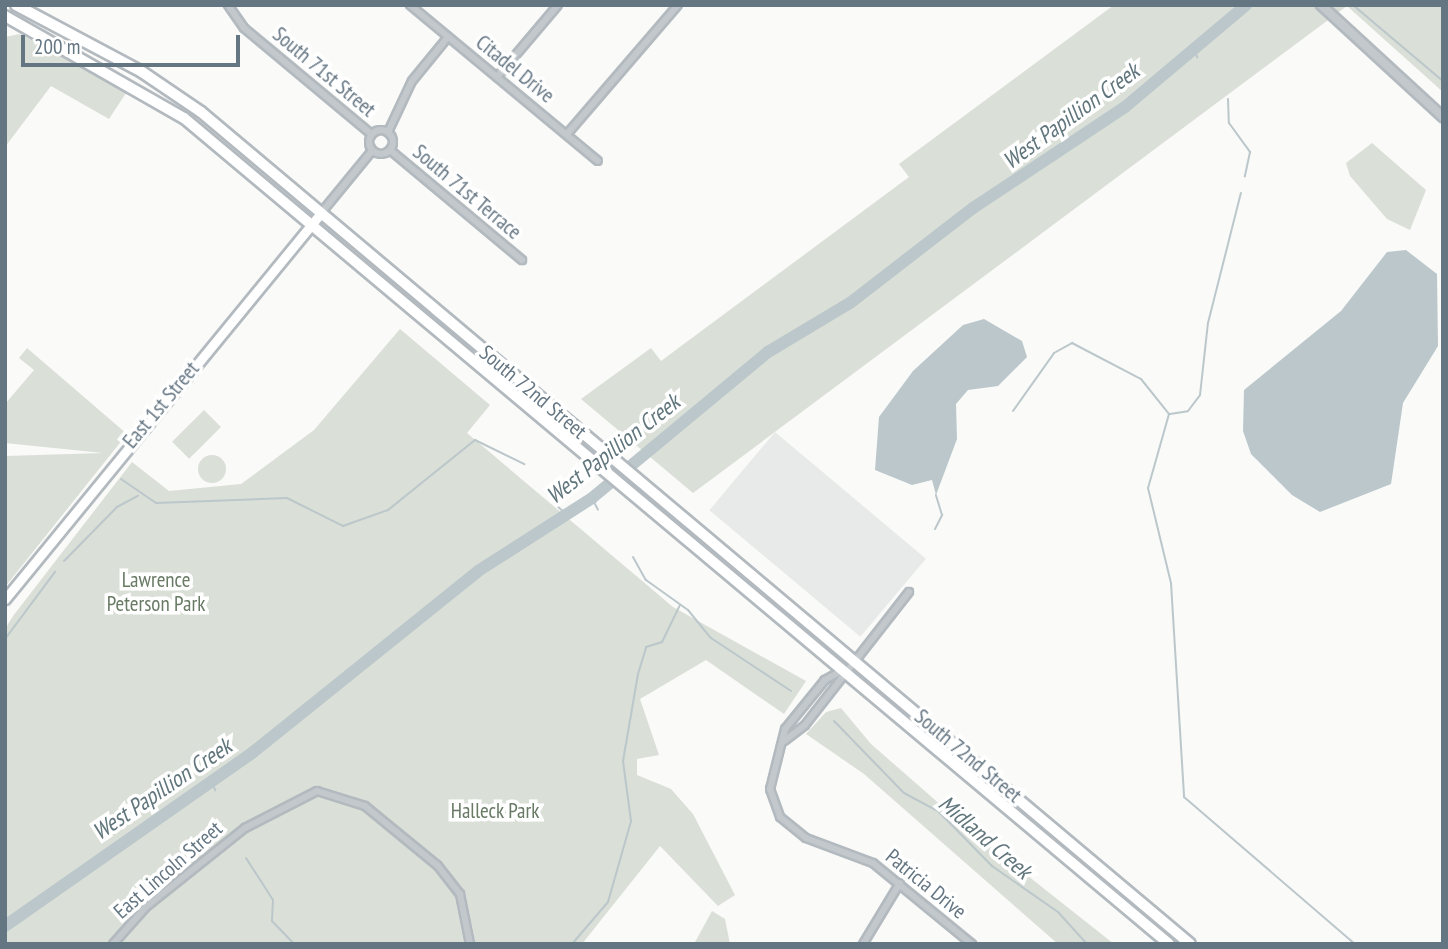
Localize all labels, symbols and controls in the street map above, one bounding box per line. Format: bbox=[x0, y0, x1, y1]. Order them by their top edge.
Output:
scale bar bbox=[24, 21, 243, 65]
street label: South 71st Street bbox=[268, 22, 380, 122]
street label: Citadel Drive bbox=[471, 30, 559, 108]
text: 200 m bbox=[34, 33, 80, 60]
water label: West Papillion Creek bbox=[997, 57, 1145, 175]
street label: South 71st Terrace bbox=[407, 139, 527, 245]
street label: South 72nd Street bbox=[474, 340, 592, 444]
street label: East 1st Street bbox=[118, 357, 204, 453]
water label: West Papillion Creek bbox=[541, 388, 685, 510]
park label: Lawrence Peterson Park bbox=[107, 567, 205, 617]
street label: South 72nd Street bbox=[909, 704, 1027, 808]
water label: West Papillion Creek bbox=[87, 732, 237, 846]
water label: Midland Creek bbox=[933, 789, 1037, 885]
park label: Halleck Park bbox=[450, 798, 540, 824]
street label: East Lincoln Street bbox=[109, 816, 227, 924]
street label: Patricia Drive bbox=[881, 844, 971, 924]

